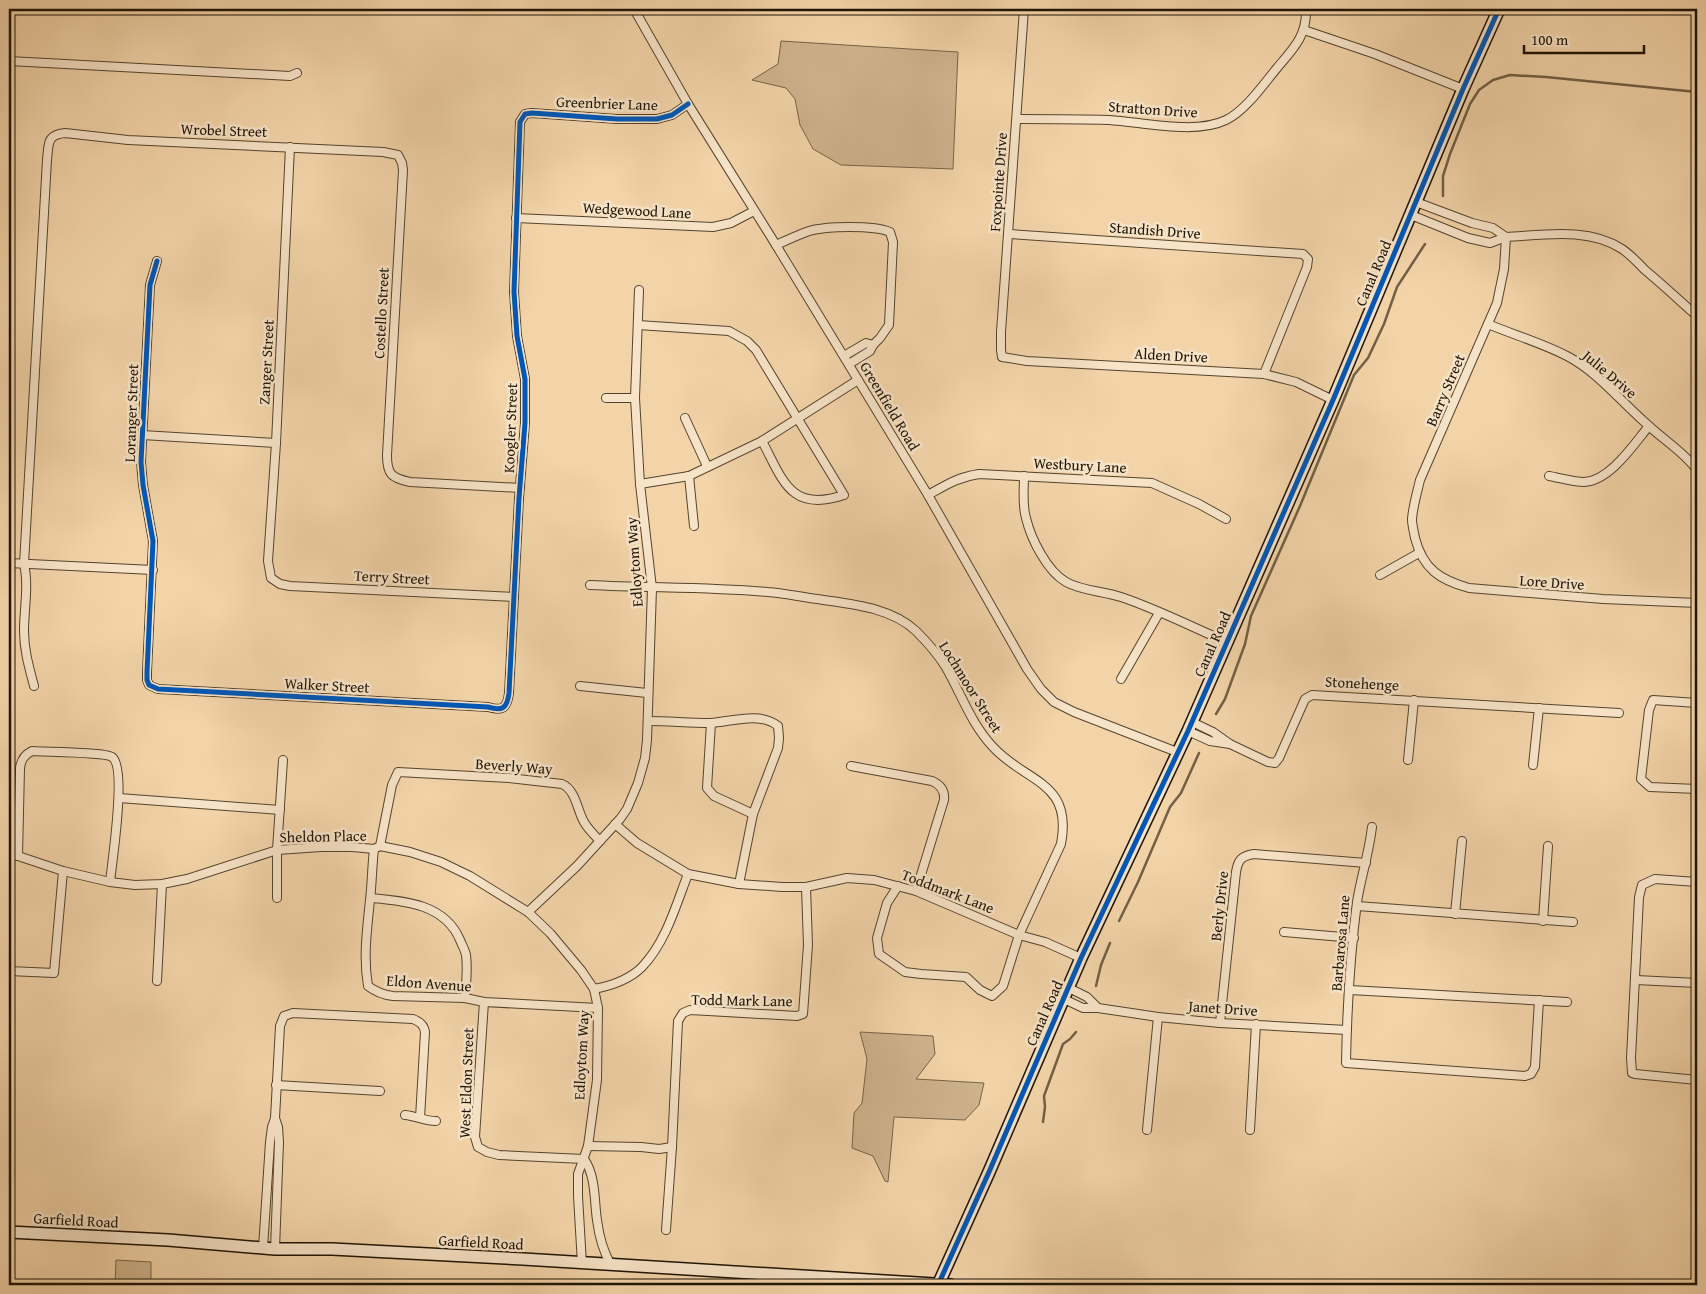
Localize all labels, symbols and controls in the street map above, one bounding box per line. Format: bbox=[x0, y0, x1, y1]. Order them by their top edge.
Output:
scale bar bbox=[1524, 22, 1644, 54]
text: 100 m bbox=[1531, 29, 1569, 50]
street label: Greenbrier Lane bbox=[556, 91, 658, 115]
street label: Stratton Drive bbox=[1108, 95, 1198, 123]
street label: Wrobel Street bbox=[180, 118, 268, 142]
street label: Foxpointe Drive bbox=[984, 132, 1012, 232]
street label: Wedgewood Lane bbox=[582, 197, 692, 223]
street label: Standish Drive bbox=[1109, 216, 1201, 244]
street label: Canal Road bbox=[1350, 237, 1396, 309]
street label: Costello Street bbox=[368, 266, 394, 359]
street label: Zanger Street bbox=[253, 318, 279, 405]
street label: Alden Drive bbox=[1134, 343, 1208, 367]
street label: Julie Drive bbox=[1577, 344, 1642, 403]
street label: Barry Street bbox=[1420, 350, 1470, 429]
street label: Greenfield Road bbox=[855, 358, 925, 454]
street label: Loranger Street bbox=[119, 363, 143, 463]
street label: Koogler Street bbox=[498, 382, 522, 474]
street label: Westbury Lane bbox=[1033, 452, 1127, 478]
street label: Edloytom Way bbox=[620, 516, 648, 608]
street label: Terry Street bbox=[354, 565, 431, 590]
street label: Lore Drive bbox=[1519, 569, 1585, 595]
street label: Canal Road bbox=[1188, 608, 1236, 680]
street label: Lochmoor Street bbox=[934, 637, 1008, 738]
street label: Stonehenge bbox=[1324, 671, 1400, 695]
street label: Walker Street bbox=[284, 672, 371, 698]
street label: Beverly Way bbox=[475, 753, 554, 779]
street label: Sheldon Place bbox=[279, 825, 367, 847]
street label: Toddmark Lane bbox=[899, 864, 997, 918]
street label: Berly Drive bbox=[1205, 870, 1233, 942]
street label: Barbarosa Lane bbox=[1325, 894, 1355, 992]
street label: Eldon Avenue bbox=[386, 970, 472, 996]
street label: Canal Road bbox=[1020, 977, 1068, 1049]
street label: Todd Mark Lane bbox=[691, 989, 793, 1011]
street label: Janet Drive bbox=[1186, 995, 1258, 1021]
street label: Edloytom Way bbox=[568, 1009, 594, 1101]
street label: West Eldon Street bbox=[454, 1027, 478, 1139]
street label: Garfield Road bbox=[33, 1207, 119, 1233]
street label: Garfield Road bbox=[438, 1229, 524, 1255]

